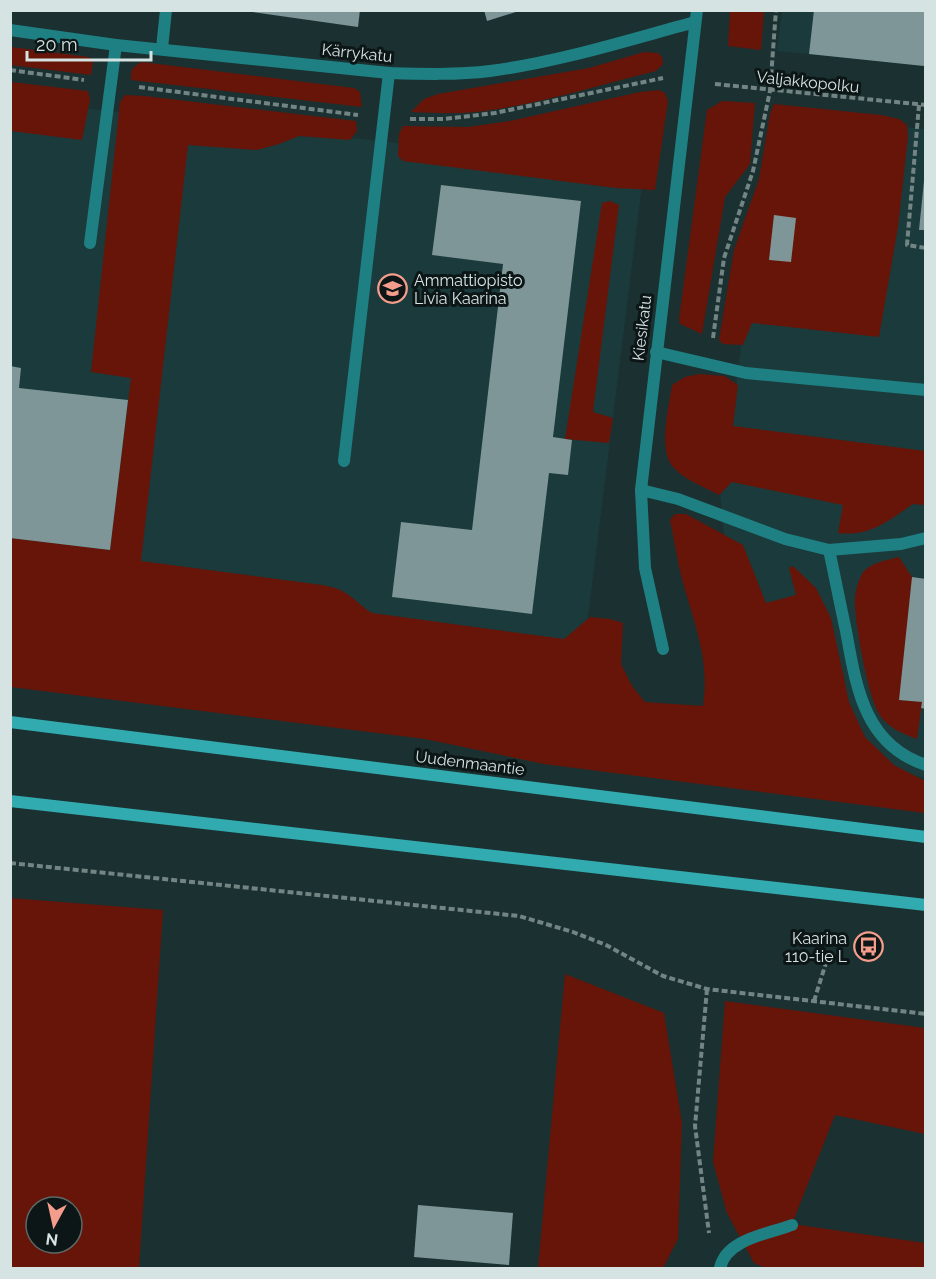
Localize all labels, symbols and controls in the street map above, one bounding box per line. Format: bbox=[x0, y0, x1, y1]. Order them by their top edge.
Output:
scale bar bbox=[27, 24, 152, 62]
text: 20 m bbox=[36, 34, 78, 55]
street label: Kärrykatu bbox=[321, 40, 393, 66]
street label: Valjakkopolku bbox=[756, 67, 860, 97]
place label: Ammattiopisto Livia Kaarina bbox=[414, 271, 522, 308]
school or university icon: Ammattiopisto Livia Kaarina bbox=[377, 273, 409, 305]
street label: Kiesikatu bbox=[629, 294, 655, 362]
street label: Uudenmaantie bbox=[414, 747, 526, 779]
place label: Kaarina 110-tie L bbox=[785, 929, 848, 966]
bus stop icon: Kaarina 110-tie L bbox=[852, 931, 884, 963]
north arrow bbox=[24, 1195, 84, 1255]
text: N bbox=[45, 1229, 59, 1250]

